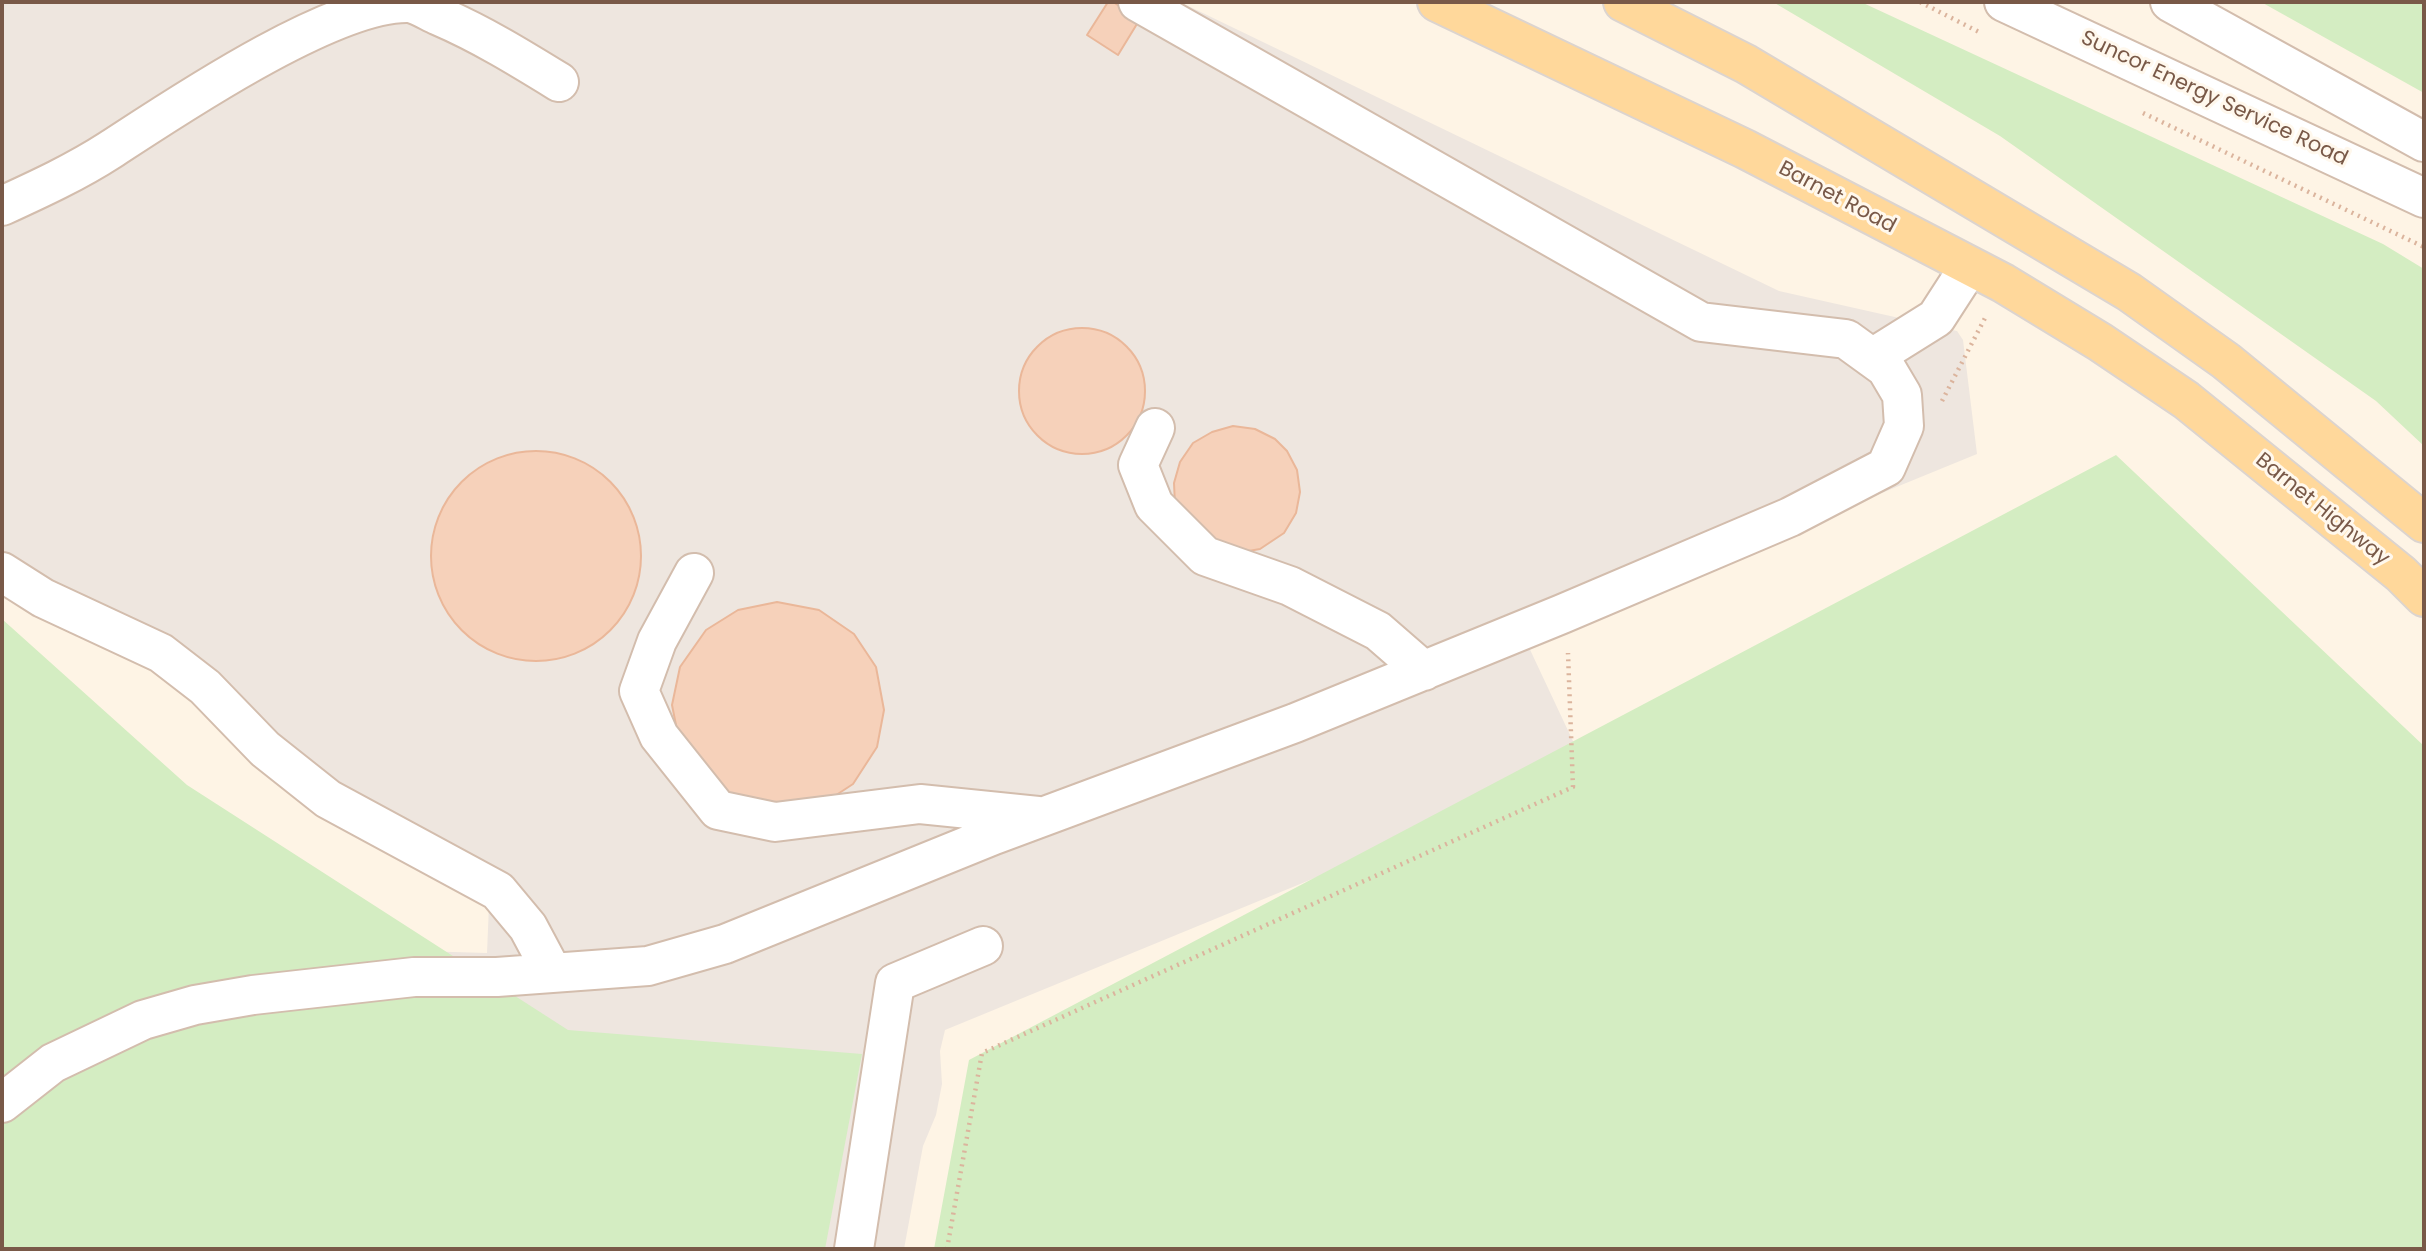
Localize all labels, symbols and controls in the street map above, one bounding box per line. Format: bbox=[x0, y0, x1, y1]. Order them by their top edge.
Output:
street label: Suncor Energy Service Road bbox=[2077, 26, 2351, 172]
street label: Barnet Road bbox=[1774, 157, 1900, 239]
street label: Barnet Highway bbox=[2250, 448, 2394, 572]

